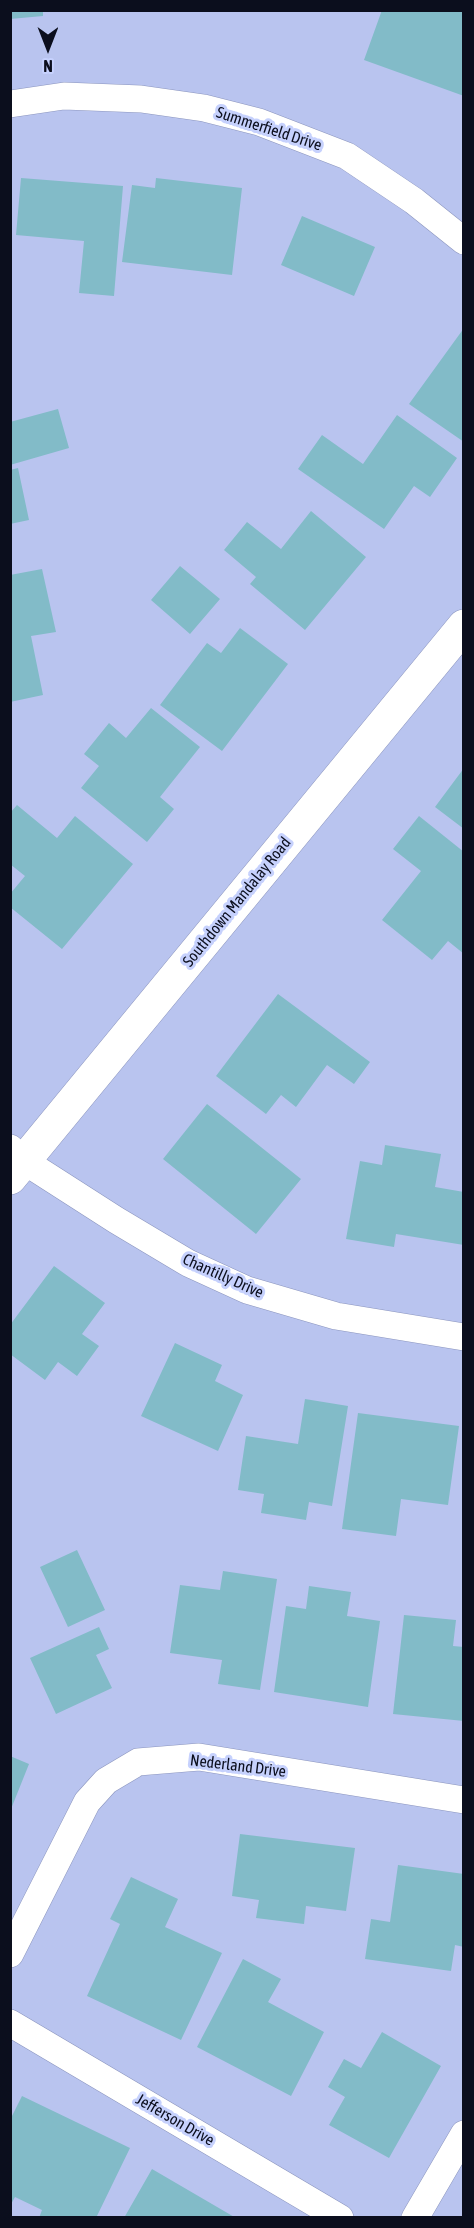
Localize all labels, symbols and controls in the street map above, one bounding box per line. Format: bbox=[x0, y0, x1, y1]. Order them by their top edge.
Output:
north arrow bbox=[18, 18, 78, 78]
text: N bbox=[43, 57, 53, 75]
street label: Summerfield Drive bbox=[214, 103, 324, 155]
street label: Southdown Mandalay Road bbox=[179, 834, 295, 970]
street label: Chantilly Drive bbox=[180, 1250, 266, 1302]
street label: Nederland Drive bbox=[189, 1751, 287, 1781]
street label: Jefferson Drive bbox=[132, 2090, 218, 2150]

